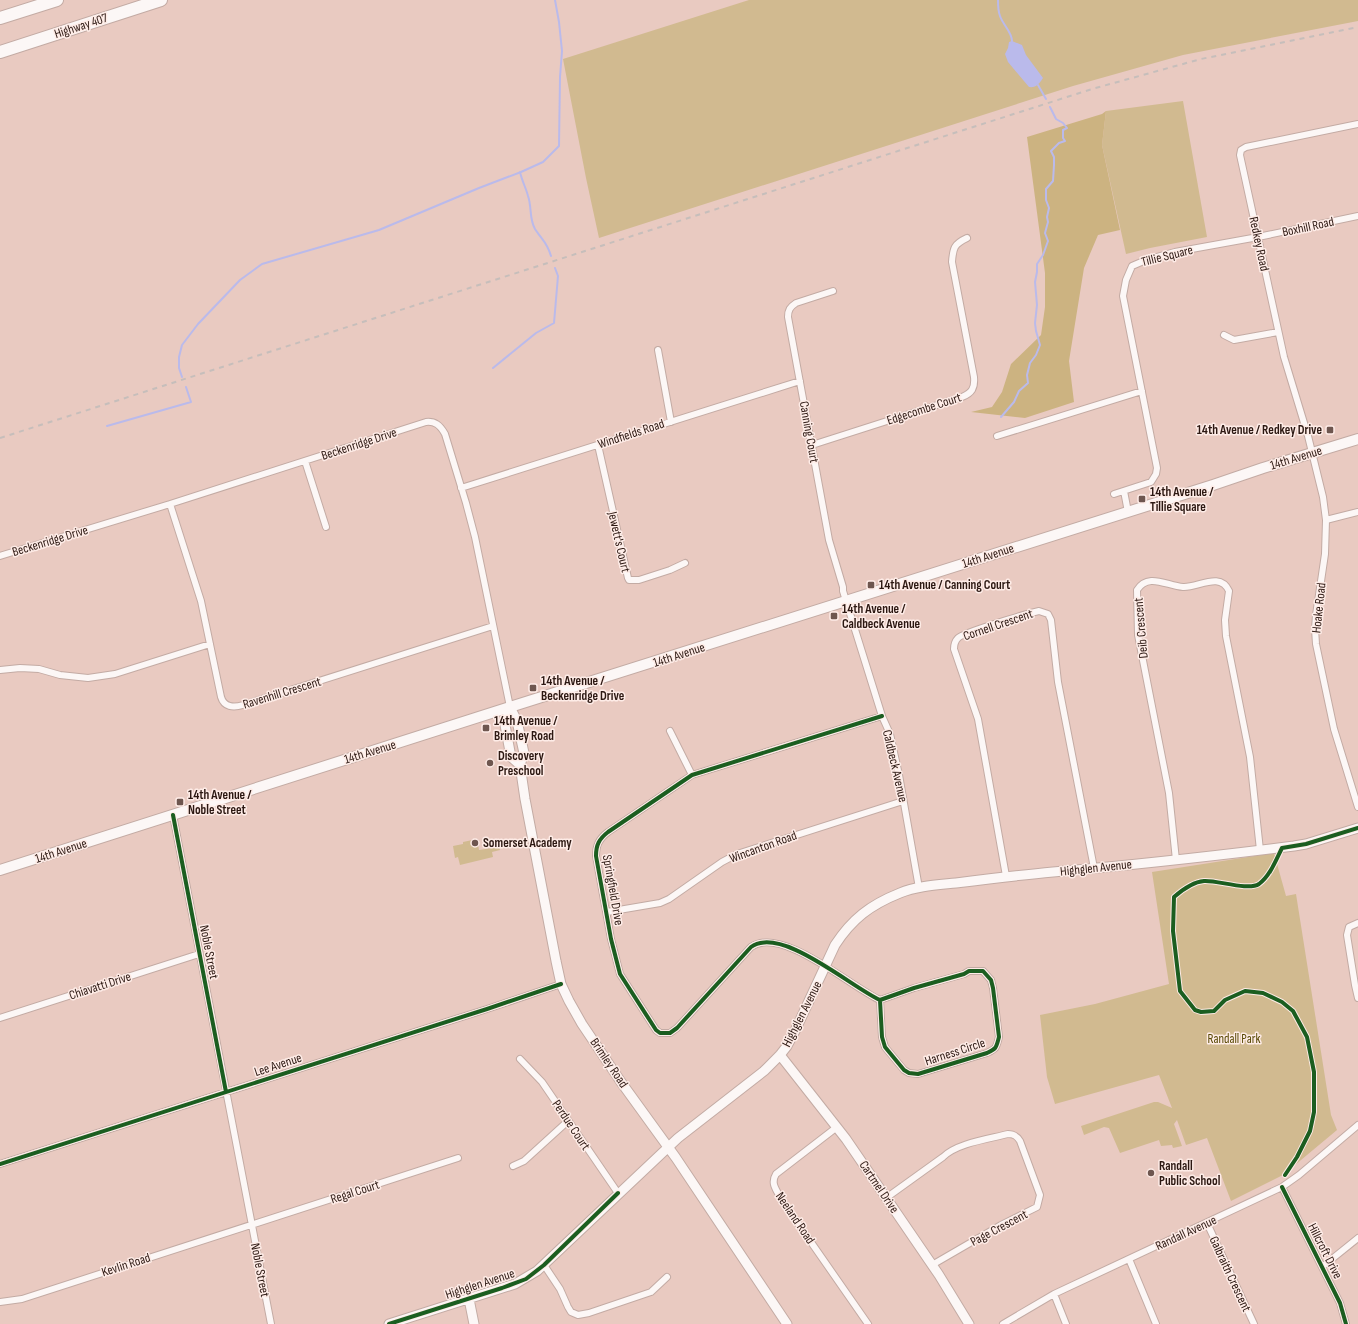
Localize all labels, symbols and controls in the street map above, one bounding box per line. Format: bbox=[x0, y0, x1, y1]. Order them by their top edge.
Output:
street label: Highway 407 bbox=[52, 10, 111, 42]
street label: Boxhill Road bbox=[1281, 214, 1335, 240]
street label: Redkey Road bbox=[1245, 215, 1273, 273]
street label: Tillie Square bbox=[1140, 242, 1194, 270]
street label: Edgecombe Court bbox=[885, 389, 963, 429]
street label: Canning Court bbox=[796, 400, 822, 464]
street label: Windfields Road bbox=[596, 416, 666, 452]
place label: 14th Avenue / Redkey Drive bbox=[1197, 422, 1322, 438]
street label: Beckenridge Drive bbox=[319, 424, 399, 464]
marker: 14th Avenue / Redkey Drive bbox=[1325, 425, 1335, 435]
street label: 14th Avenue bbox=[1268, 443, 1324, 473]
place label: 14th Avenue / Tillie Square bbox=[1150, 484, 1214, 515]
marker: 14th Avenue / Tillie Square bbox=[1137, 494, 1147, 504]
street label: Jewett's Court bbox=[604, 509, 634, 574]
street label: Beckenridge Drive bbox=[10, 522, 90, 560]
street label: 14th Avenue bbox=[960, 540, 1016, 572]
place label: 14th Avenue / Canning Court bbox=[879, 577, 1011, 593]
marker: 14th Avenue / Canning Court bbox=[866, 580, 876, 590]
street label: Hoake Road bbox=[1308, 582, 1330, 634]
street label: Deib Crescent bbox=[1130, 597, 1152, 659]
place label: 14th Avenue / Caldbeck Avenue bbox=[842, 601, 921, 632]
street label: Cornell Crescent bbox=[961, 606, 1035, 644]
marker: 14th Avenue / Caldbeck Avenue bbox=[829, 611, 839, 621]
street label: 14th Avenue bbox=[651, 639, 707, 671]
street label: Ravenhill Crescent bbox=[241, 673, 323, 712]
place label: 14th Avenue / Beckenridge Drive bbox=[541, 673, 625, 704]
marker: 14th Avenue / Beckenridge Drive bbox=[528, 683, 538, 693]
place label: 14th Avenue / Brimley Road bbox=[494, 713, 558, 744]
marker: 14th Avenue / Brimley Road bbox=[481, 723, 491, 733]
street label: Caldbeck Avenue bbox=[879, 728, 911, 804]
street label: 14th Avenue bbox=[342, 737, 398, 767]
place label: Discovery Preschool bbox=[498, 748, 544, 779]
marker: Discovery Preschool bbox=[485, 758, 495, 768]
place label: 14th Avenue / Noble Street bbox=[188, 787, 252, 818]
marker: 14th Avenue / Noble Street bbox=[175, 797, 185, 807]
street label: Wincanton Road bbox=[727, 827, 799, 867]
street label: 14th Avenue bbox=[33, 835, 89, 867]
place label: Somerset Academy bbox=[483, 835, 572, 851]
marker: Somerset Academy bbox=[470, 838, 480, 848]
street label: Springfield Drive bbox=[599, 853, 627, 927]
street label: Highglen Avenue bbox=[1059, 856, 1133, 880]
street label: Noble Street bbox=[196, 924, 222, 980]
street label: Chiavatti Drive bbox=[67, 968, 133, 1004]
street label: Highglen Avenue bbox=[779, 978, 825, 1050]
park label: Randall Park bbox=[1208, 1031, 1260, 1047]
street label: Brimley Road bbox=[587, 1035, 631, 1091]
street label: Harness Circle bbox=[923, 1035, 987, 1069]
street label: Lee Avenue bbox=[252, 1050, 304, 1080]
street label: Perdue Court bbox=[548, 1097, 594, 1153]
street label: Cartmel Drive bbox=[856, 1158, 902, 1216]
place label: Randall Public School bbox=[1159, 1158, 1221, 1189]
marker: Randall Public School bbox=[1146, 1168, 1156, 1178]
street label: Regal Court bbox=[329, 1177, 381, 1207]
street label: Neeland Road bbox=[772, 1189, 818, 1247]
street label: Page Crescent bbox=[968, 1206, 1030, 1250]
street label: Randall Avenue bbox=[1153, 1212, 1219, 1254]
street label: Hillcroft Drive bbox=[1304, 1220, 1346, 1282]
street label: Galbraith Crescent bbox=[1206, 1234, 1254, 1314]
street label: Noble Street bbox=[247, 1242, 273, 1298]
street label: Kevlin Road bbox=[100, 1250, 152, 1280]
street label: Highglen Avenue bbox=[443, 1265, 517, 1303]

